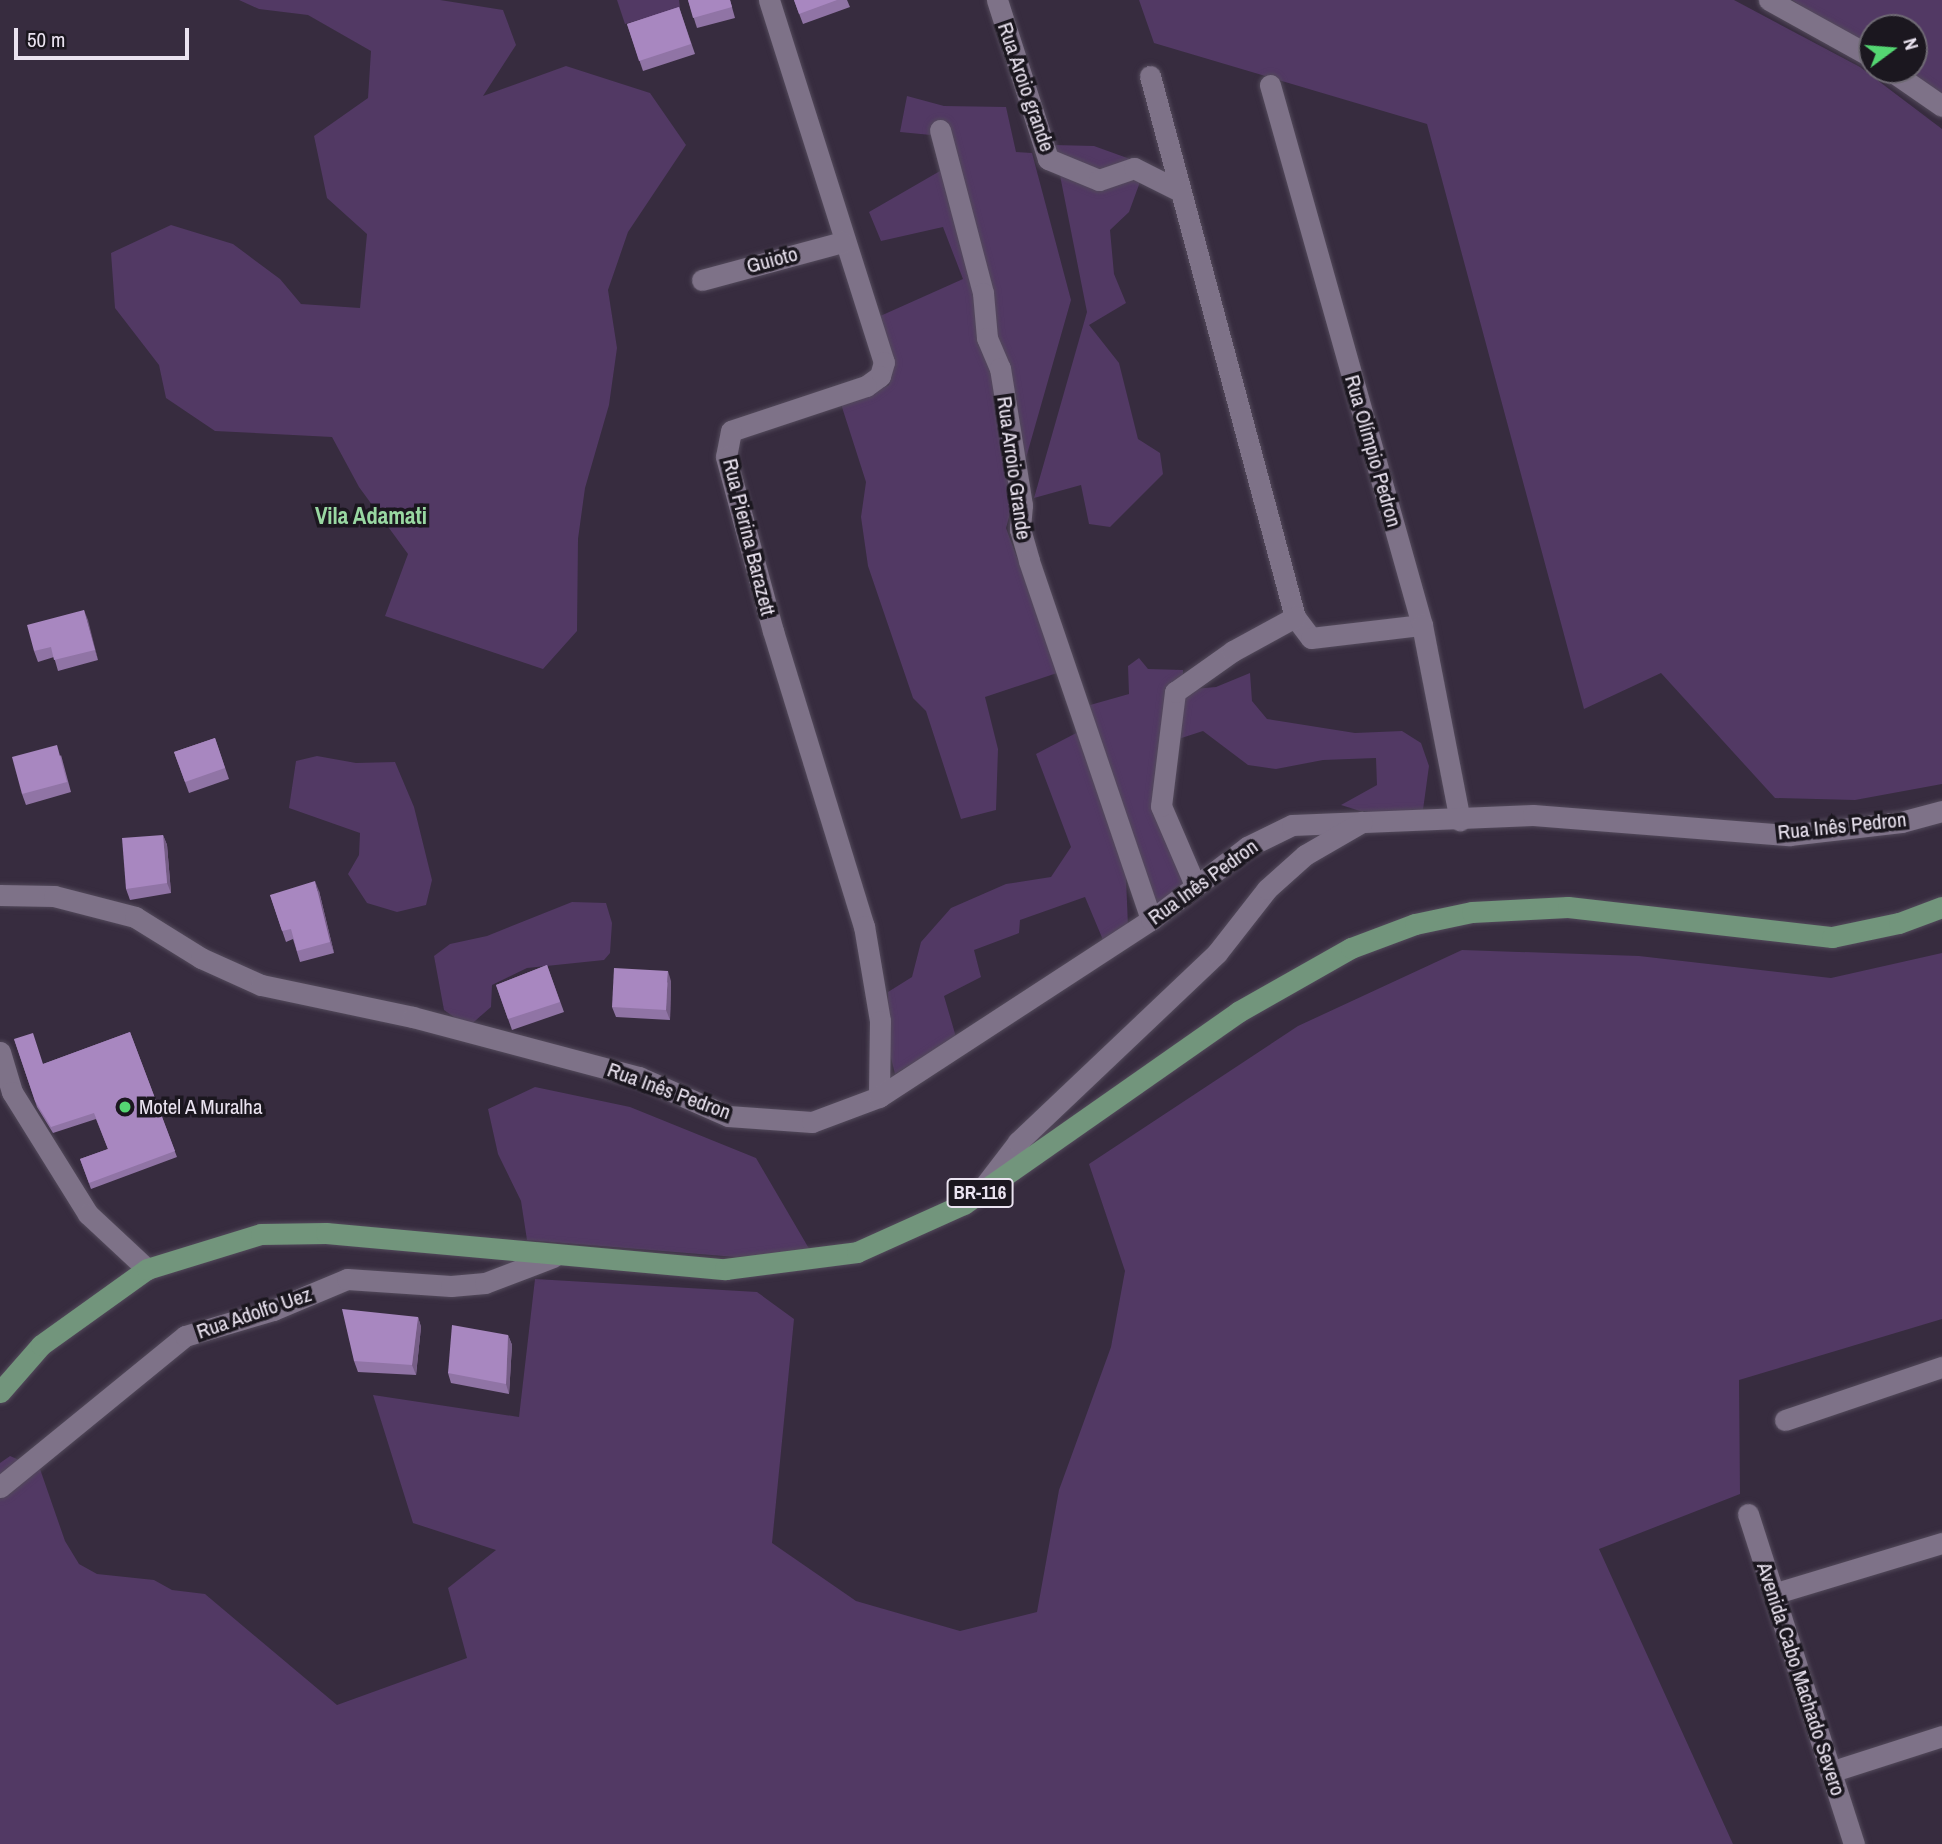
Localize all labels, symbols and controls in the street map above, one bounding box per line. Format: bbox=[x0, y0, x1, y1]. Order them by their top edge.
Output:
scale bar bbox=[18, 14, 192, 58]
north arrow bbox=[1858, 14, 1928, 84]
street label: Rua Aroio grande bbox=[992, 19, 1060, 155]
text: 50 m bbox=[27, 25, 65, 54]
text: N bbox=[1897, 35, 1925, 53]
street label: Guioto bbox=[744, 241, 800, 279]
street label: Rua Olímpio Pedron bbox=[1339, 372, 1407, 530]
street label: Rua Arroio Grande bbox=[991, 394, 1037, 542]
street label: Rua Pierina Barazett bbox=[717, 456, 781, 618]
district label: Vila Adamati bbox=[315, 502, 427, 530]
street label: Rua Inês Pedron bbox=[1776, 807, 1908, 845]
street label: Rua Inês Pedron bbox=[1143, 834, 1263, 930]
street label: Rua Inês Pedron bbox=[604, 1057, 734, 1125]
place label: Motel A Muralha bbox=[139, 1094, 264, 1120]
marker: Motel A Muralha bbox=[117, 1099, 133, 1115]
road number: BR-116 bbox=[945, 1177, 1015, 1208]
street label: Rua Adolfo Uez bbox=[193, 1281, 315, 1345]
street label: Avenida Cabo Machado Severo bbox=[1751, 1559, 1851, 1799]

